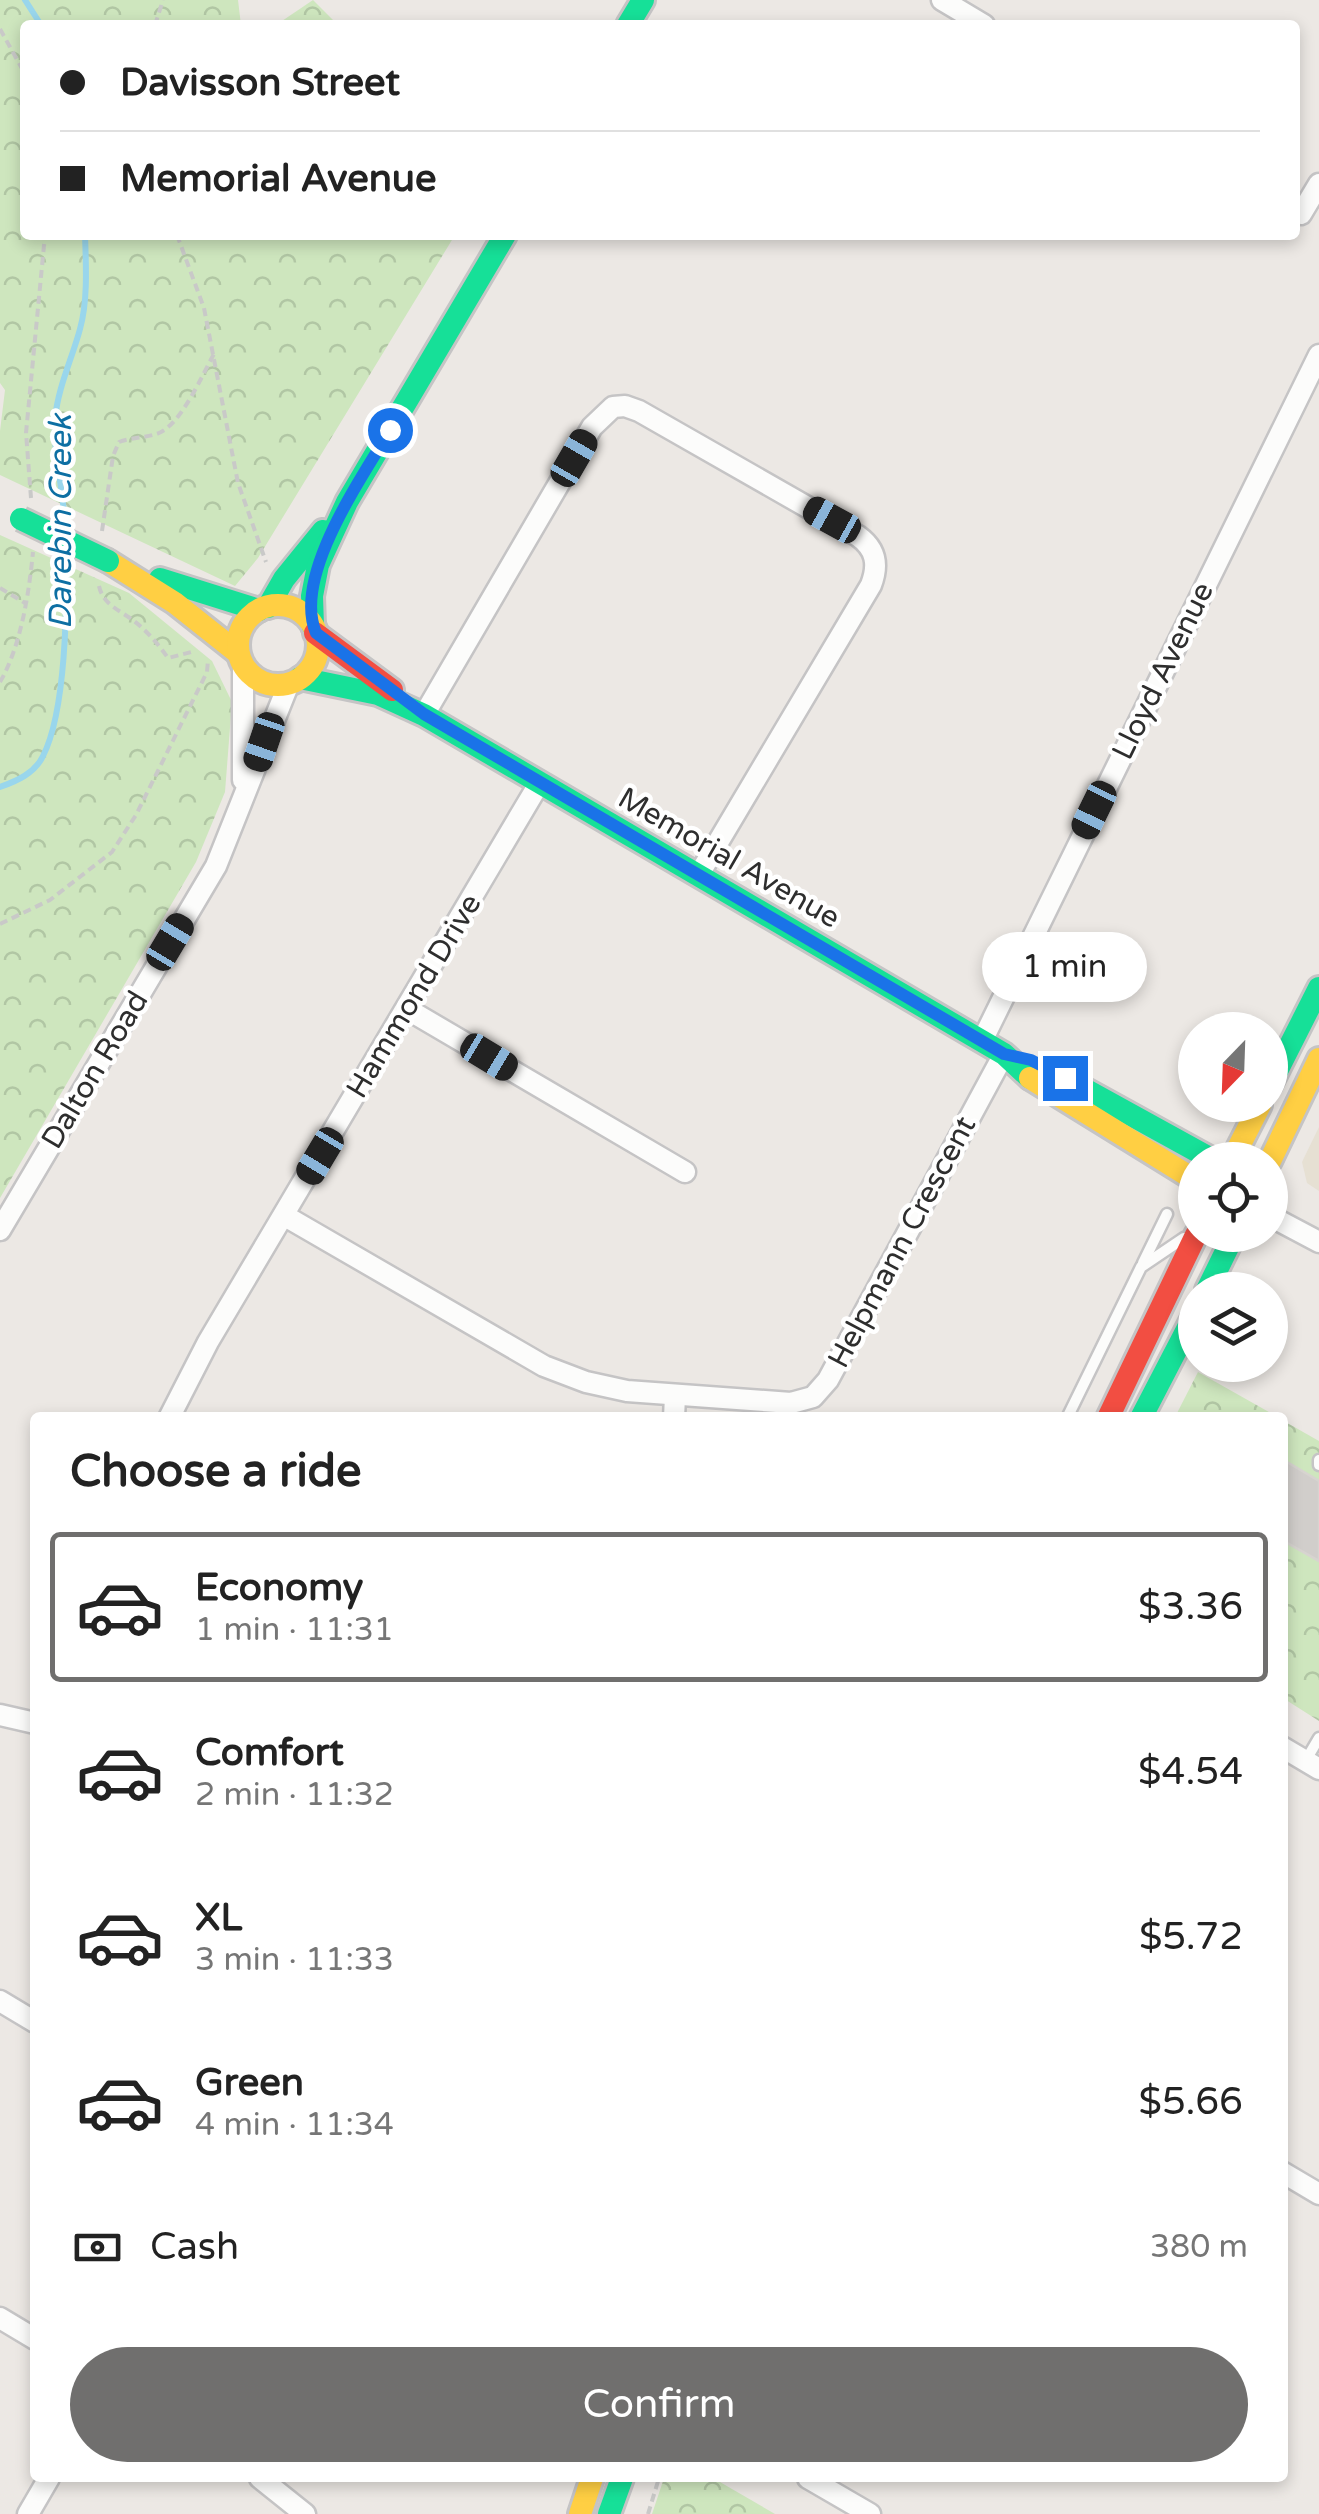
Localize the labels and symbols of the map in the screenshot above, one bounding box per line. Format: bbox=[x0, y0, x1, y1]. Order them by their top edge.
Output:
route start bbox=[368, 408, 413, 453]
water label: Darebin Creek bbox=[42, 412, 80, 630]
car bbox=[546, 425, 602, 491]
car bbox=[798, 492, 866, 548]
street label: Lloyd Avenue bbox=[1104, 576, 1222, 766]
car bbox=[240, 709, 288, 775]
car bbox=[1067, 776, 1121, 844]
street label: Memorial Avenue bbox=[612, 780, 846, 936]
street label: Hammond Drive bbox=[338, 887, 490, 1105]
car bbox=[142, 909, 198, 975]
callout: 1 min bbox=[982, 933, 1148, 1003]
street label: Dalton Road bbox=[33, 984, 157, 1156]
north arrow bbox=[1178, 1012, 1288, 1122]
car bbox=[456, 1029, 522, 1085]
route end bbox=[1043, 1056, 1088, 1101]
street label: Helpmann Crescent bbox=[820, 1110, 984, 1374]
car bbox=[292, 1123, 348, 1189]

